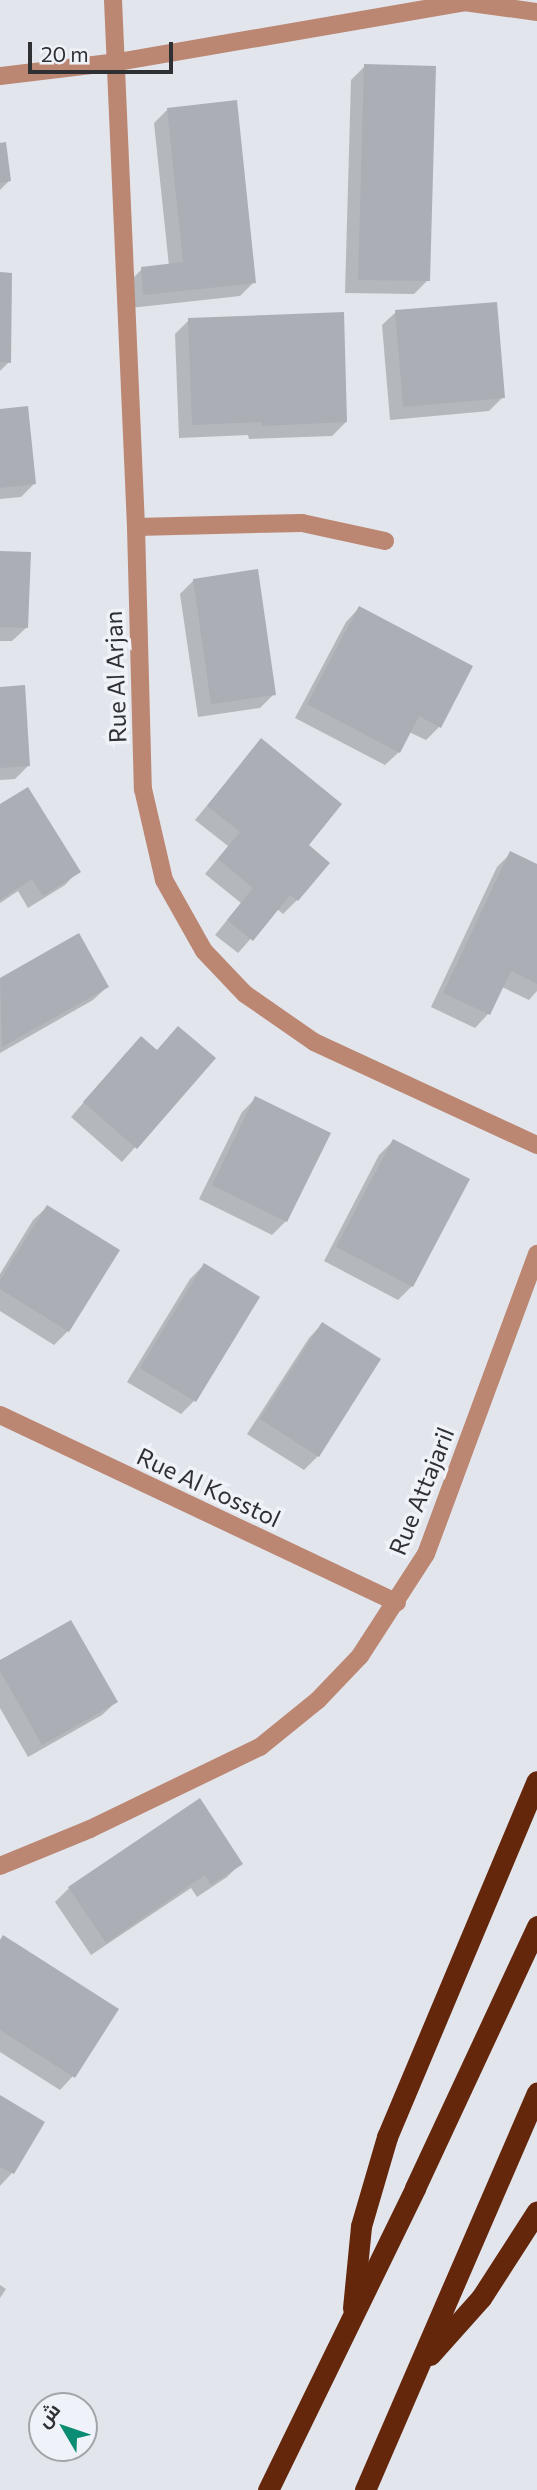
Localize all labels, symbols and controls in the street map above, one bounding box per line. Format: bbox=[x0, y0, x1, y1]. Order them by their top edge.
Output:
scale bar bbox=[32, 28, 177, 72]
text: 20 m bbox=[41, 41, 89, 66]
street label: Rue Al Arjan bbox=[98, 610, 132, 744]
street label: Rue Attajaril bbox=[382, 1423, 460, 1559]
street label: Rue Al Kosstol bbox=[133, 1441, 285, 1533]
north arrow bbox=[28, 2392, 98, 2462]
text: ش bbox=[31, 2398, 64, 2431]

